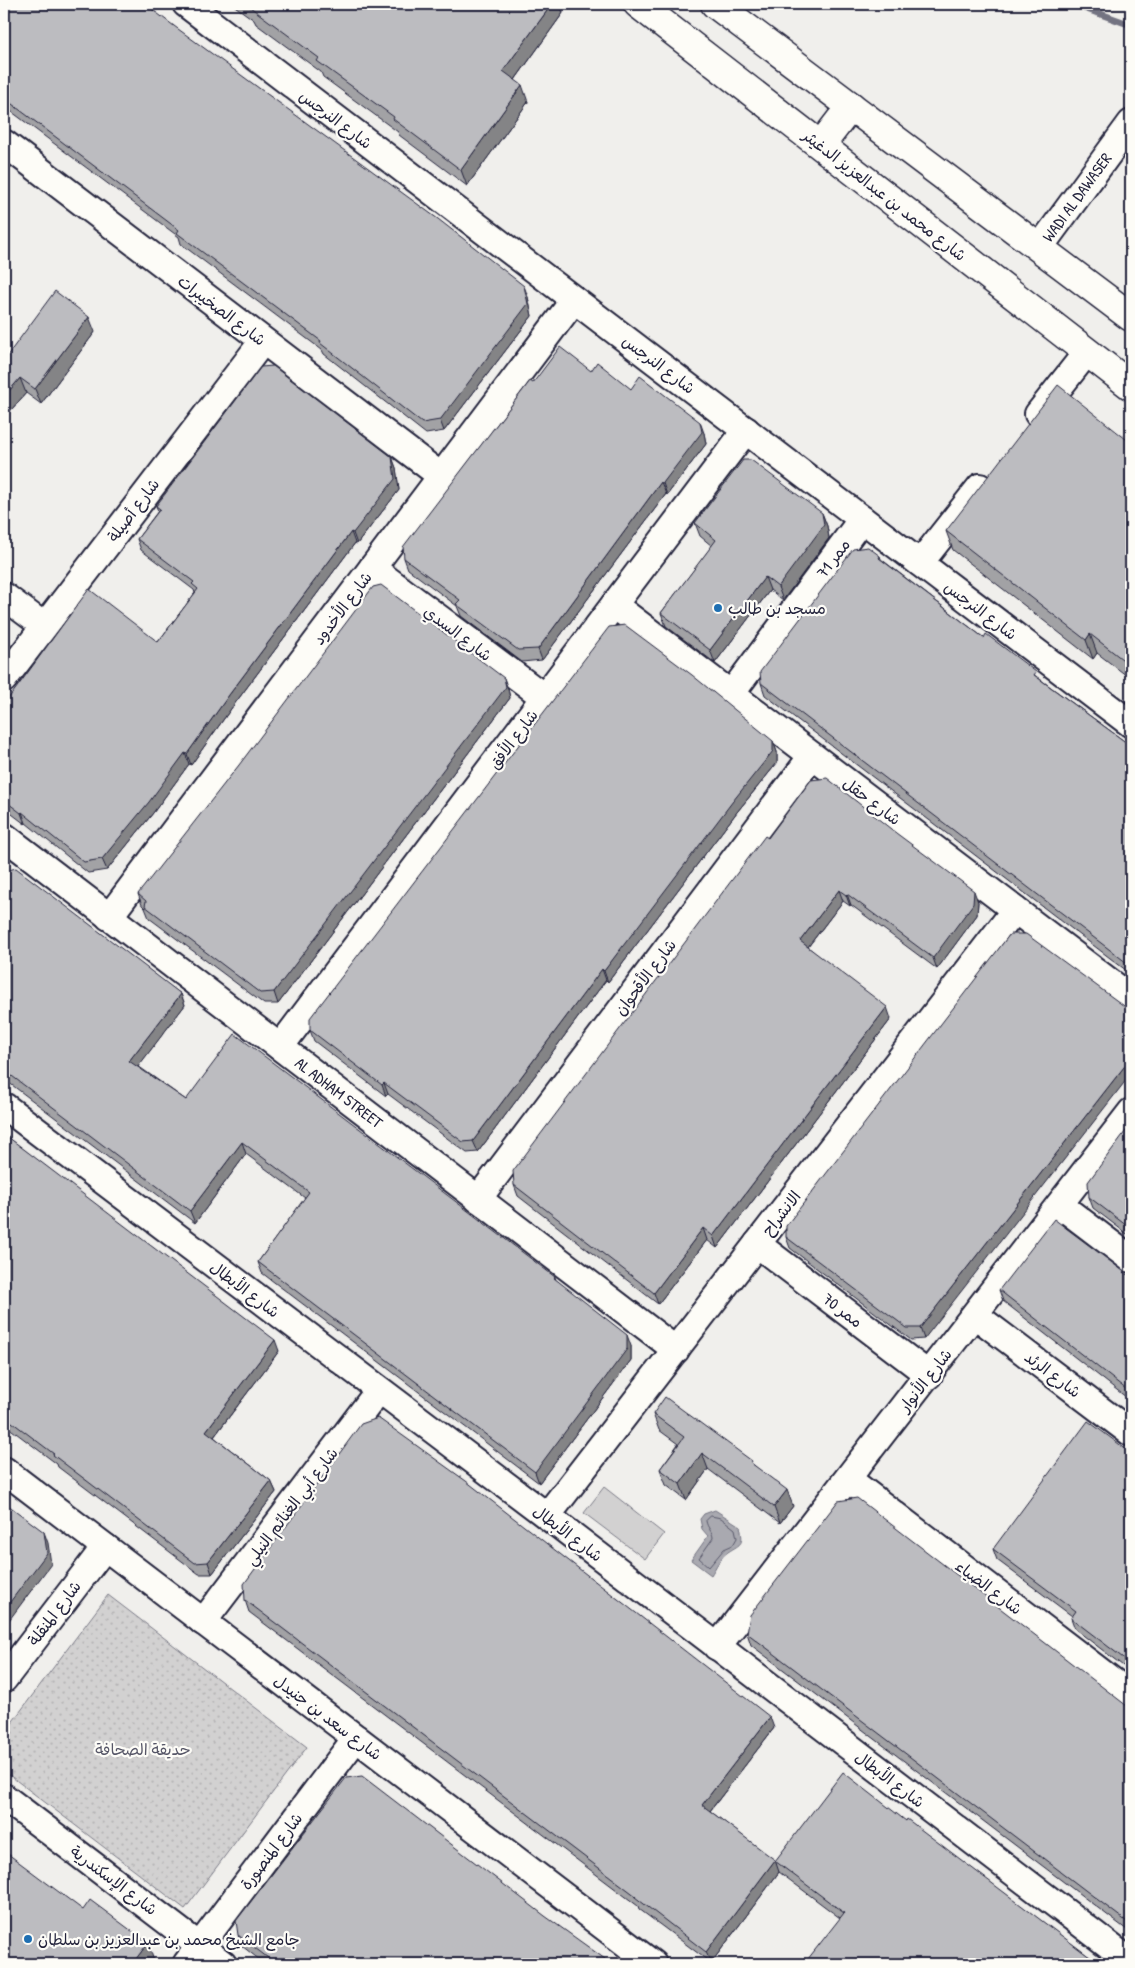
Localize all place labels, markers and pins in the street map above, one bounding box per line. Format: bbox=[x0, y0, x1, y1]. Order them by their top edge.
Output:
place label: مسجد بن طالب bbox=[728, 597, 826, 619]
marker: مسجد بن طالب bbox=[712, 602, 724, 614]
place label: جامع الشيخ محمد بن عبدالعزيز بن سلطان bbox=[38, 1928, 300, 1951]
marker: جامع الشيخ محمد بن عبدالعزيز بن سلطان bbox=[22, 1933, 34, 1945]

